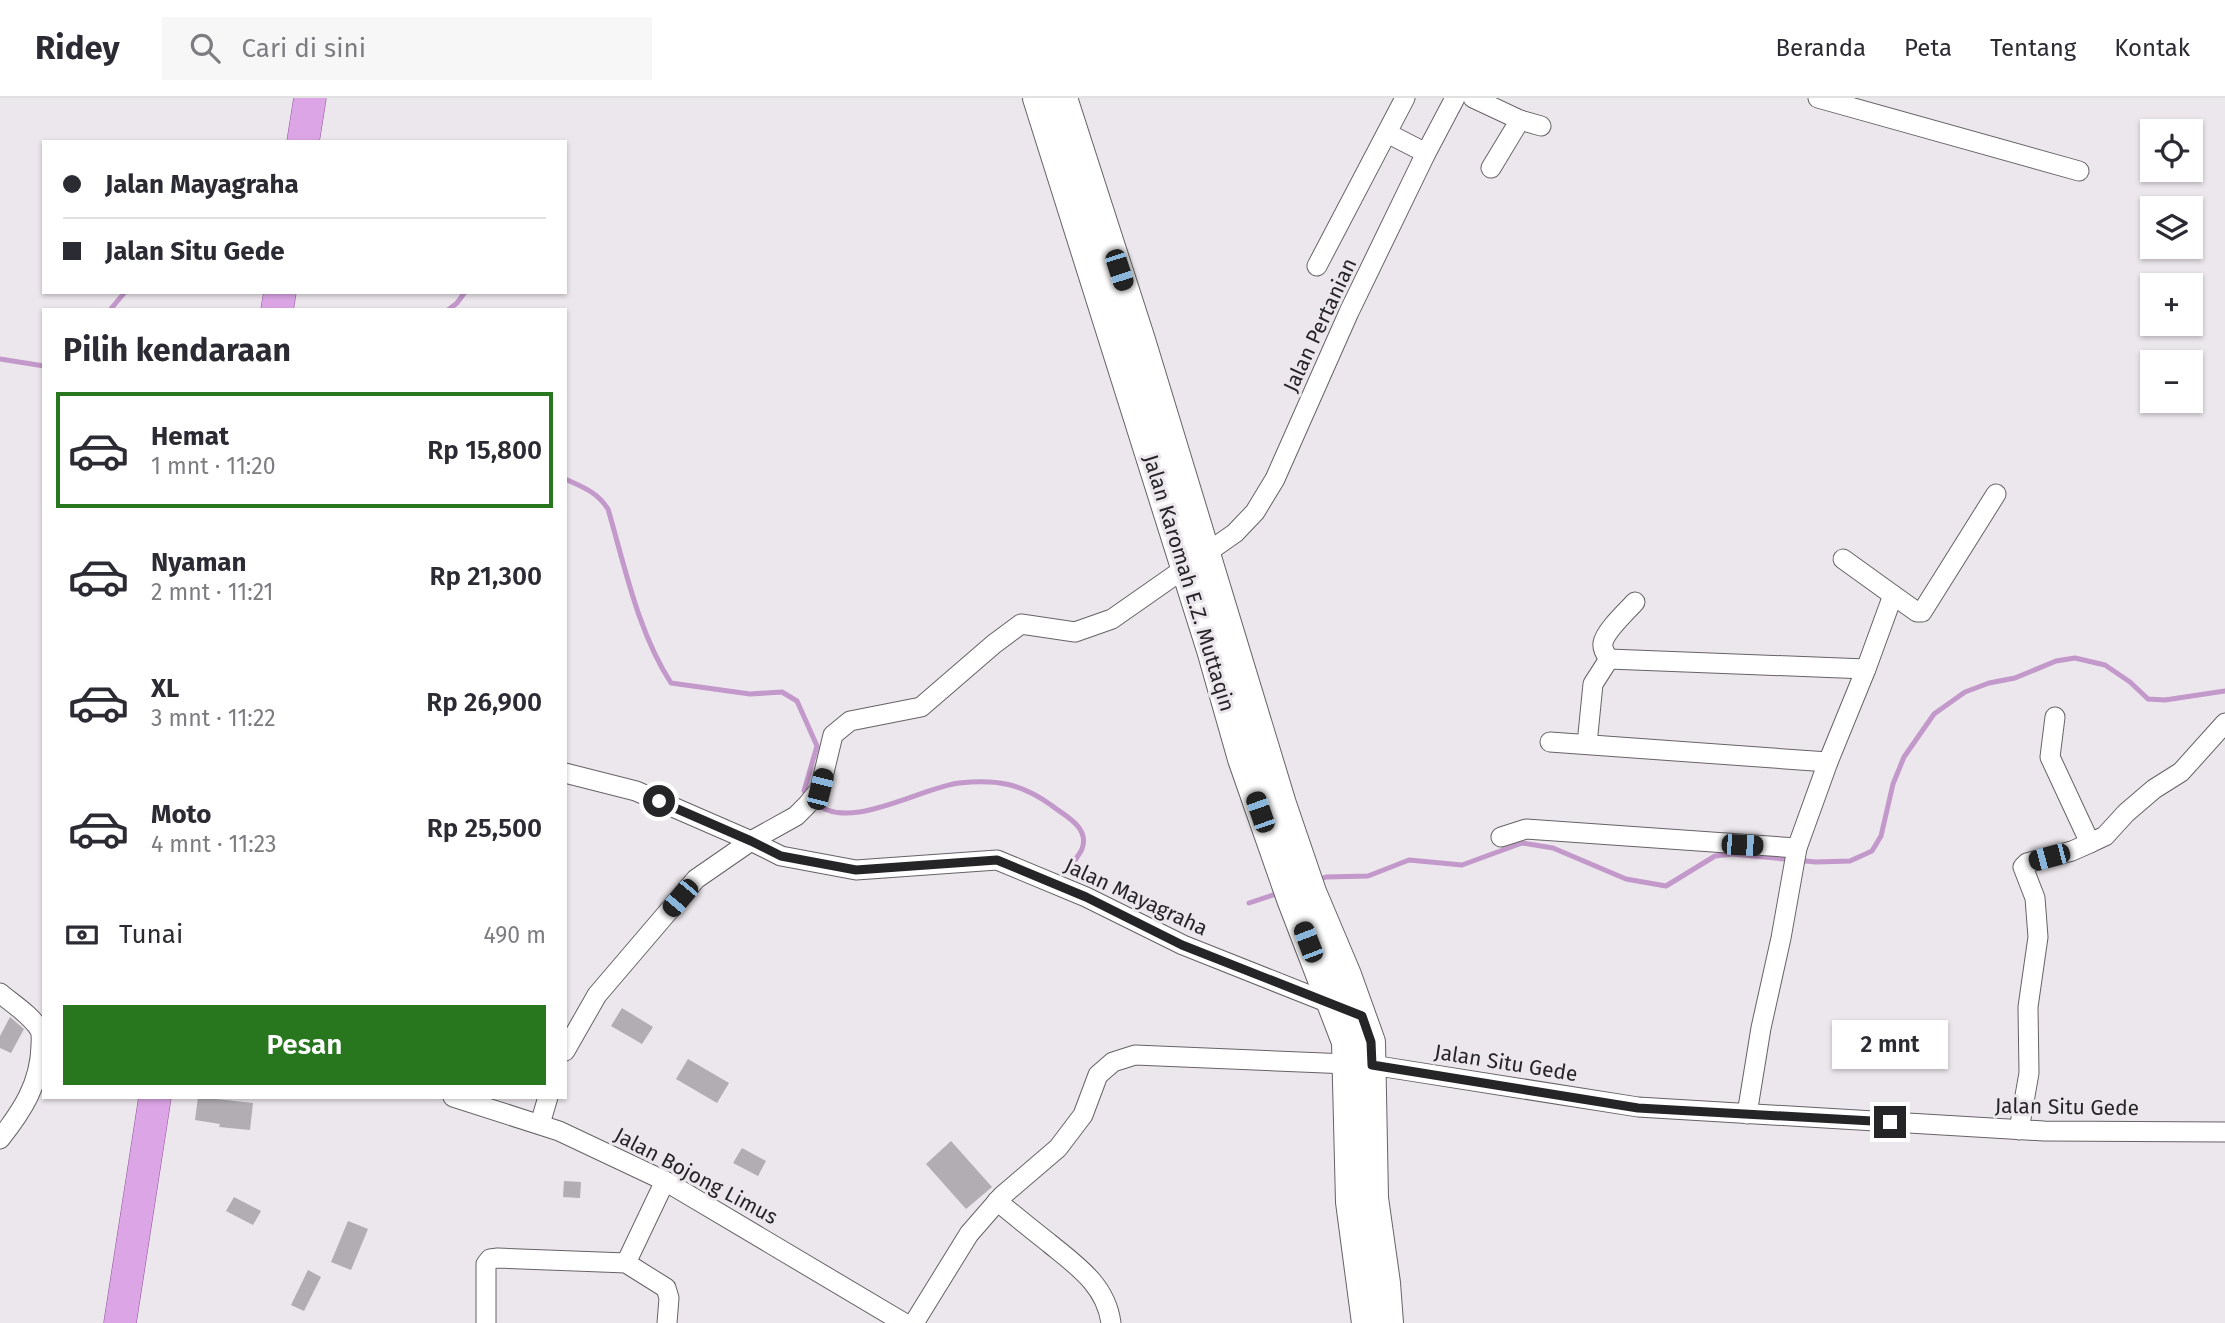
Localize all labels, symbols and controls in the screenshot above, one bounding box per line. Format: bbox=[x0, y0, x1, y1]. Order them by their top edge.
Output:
search box bbox=[162, 17, 652, 80]
text: Ridey bbox=[35, 28, 120, 68]
icon: search bbox=[186, 29, 224, 67]
text: Cari di sini bbox=[242, 33, 366, 64]
text: Beranda bbox=[1775, 34, 1866, 62]
text: Peta bbox=[1904, 34, 1952, 62]
text: Tentang bbox=[1990, 34, 2076, 62]
text: Kontak bbox=[2114, 34, 2190, 62]
map controls bbox=[2140, 119, 2203, 413]
button: locate bbox=[2140, 119, 2203, 182]
text: Jalan Mayagraha bbox=[105, 169, 299, 200]
button: layers bbox=[2140, 196, 2203, 259]
text: Jalan Situ Gede bbox=[105, 236, 285, 267]
car bbox=[1103, 247, 1136, 293]
street label: Jalan Pertanian bbox=[1278, 254, 1362, 396]
button: + bbox=[2140, 273, 2203, 336]
text: Pilih kendaraan bbox=[63, 331, 291, 369]
button: − bbox=[2140, 350, 2203, 413]
icon: car bbox=[67, 419, 130, 482]
text: Hemat bbox=[151, 421, 229, 452]
text: Rp 15,800 bbox=[427, 435, 542, 466]
street label: Jalan Karomah E.Z. Muttaqin bbox=[1137, 451, 1241, 715]
text: 1 mnt · 11:20 bbox=[151, 452, 276, 480]
icon: car bbox=[67, 545, 130, 608]
text: Nyaman bbox=[151, 547, 247, 578]
text: Rp 21,300 bbox=[430, 561, 542, 592]
text: 2 mnt · 11:21 bbox=[151, 578, 274, 606]
icon: car bbox=[67, 671, 130, 734]
text: XL bbox=[151, 673, 179, 704]
text: Rp 26,900 bbox=[426, 687, 542, 718]
text: 3 mnt · 11:22 bbox=[151, 704, 276, 732]
car bbox=[805, 766, 836, 812]
route start bbox=[643, 785, 675, 817]
car bbox=[1244, 789, 1277, 835]
icon: car bbox=[67, 797, 130, 860]
text: Moto bbox=[151, 799, 211, 830]
text: Rp 25,500 bbox=[427, 813, 542, 844]
text: 4 mnt · 11:23 bbox=[151, 830, 276, 858]
car bbox=[1721, 833, 1764, 857]
car bbox=[2026, 841, 2073, 873]
street label: Jalan Mayagraha bbox=[1060, 852, 1212, 942]
car bbox=[659, 875, 702, 921]
icon: cash bbox=[63, 916, 101, 954]
text: Tunai bbox=[119, 919, 183, 950]
car bbox=[1291, 919, 1326, 965]
text: 490 m bbox=[484, 921, 546, 949]
button: Pesan bbox=[63, 1005, 546, 1085]
callout: 2 mnt bbox=[1832, 1020, 1948, 1070]
text: 2 mnt bbox=[1861, 1030, 1919, 1058]
street label: Jalan Situ Gede bbox=[1433, 1039, 1579, 1087]
street label: Jalan Situ Gede bbox=[1995, 1093, 2139, 1121]
route end bbox=[1874, 1106, 1906, 1138]
street label: Jalan Bojong Limus bbox=[610, 1122, 782, 1230]

